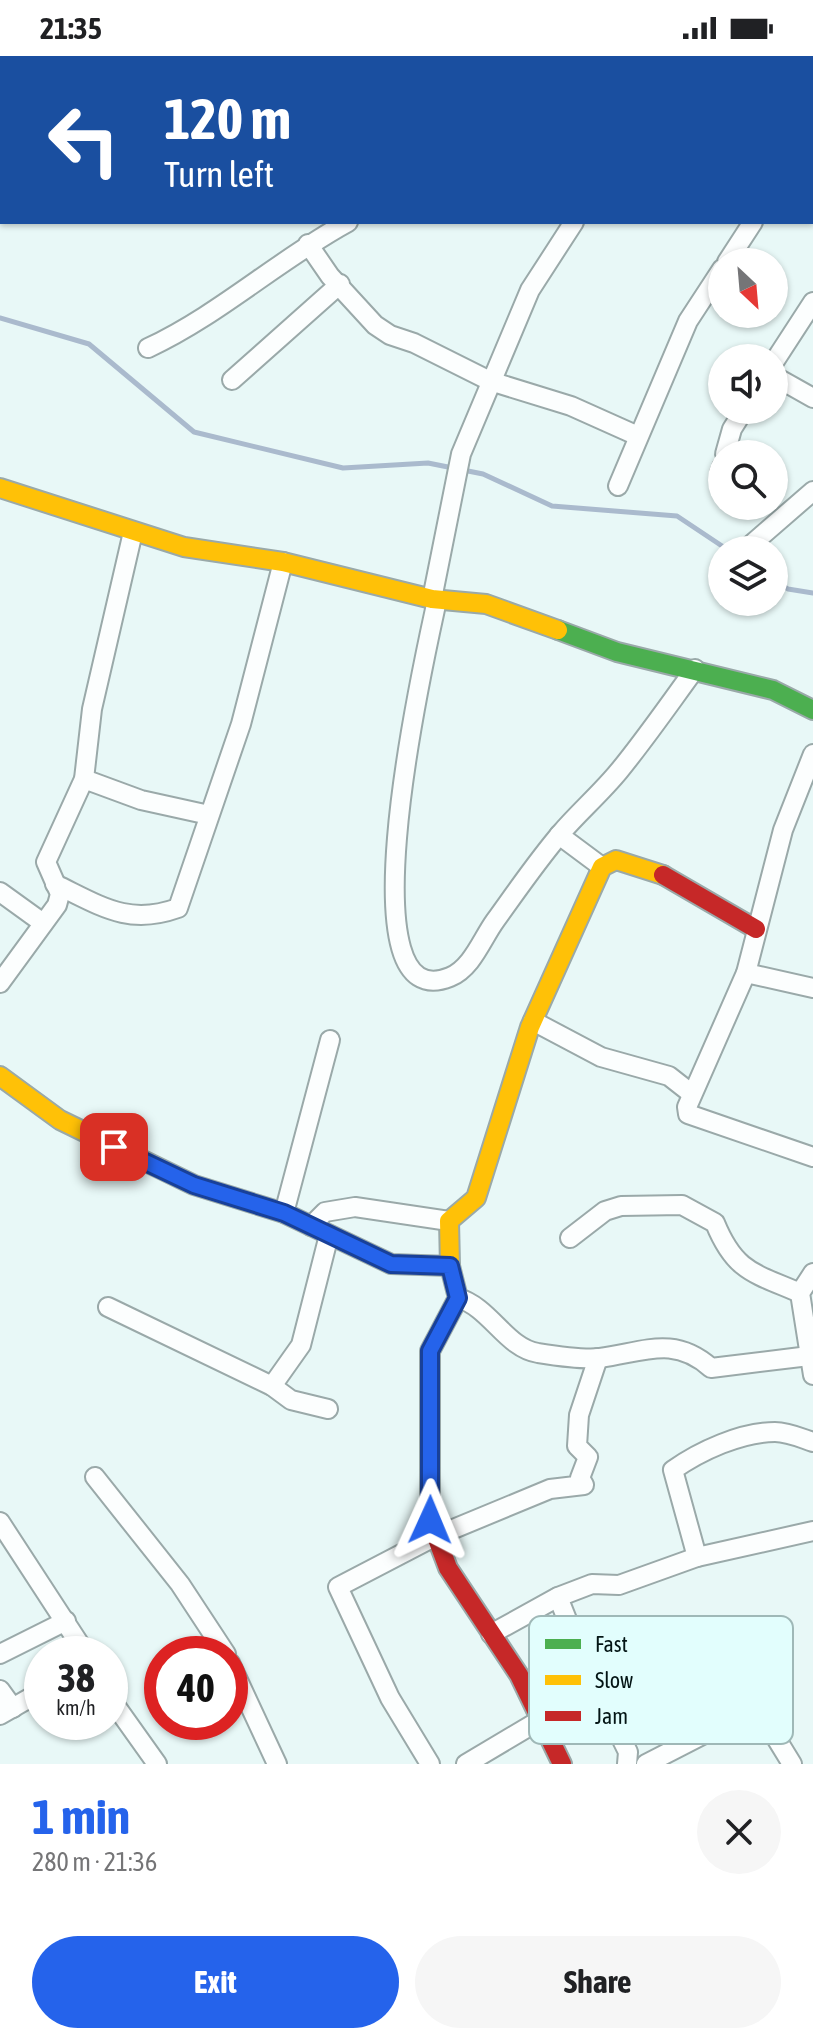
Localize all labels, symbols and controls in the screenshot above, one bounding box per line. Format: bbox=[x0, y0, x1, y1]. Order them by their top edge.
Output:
text: 21:35 bbox=[40, 11, 102, 45]
text: 120 m bbox=[164, 87, 291, 151]
icon: left bbox=[32, 88, 136, 192]
text: Turn left bbox=[164, 153, 274, 195]
north arrow bbox=[708, 248, 788, 328]
map controls bbox=[708, 248, 788, 616]
button: sound bbox=[708, 344, 788, 424]
button: search bbox=[708, 440, 788, 520]
button: layers bbox=[708, 536, 788, 616]
pin bbox=[80, 1113, 148, 1181]
icon: arrive bbox=[92, 1125, 136, 1169]
position arrow bbox=[388, 1478, 472, 1562]
legend bbox=[529, 1616, 793, 1744]
text: Fast bbox=[595, 1631, 628, 1657]
speed limit sign: 40 bbox=[144, 1636, 248, 1740]
text: 38 bbox=[57, 1655, 95, 1700]
text: Slow bbox=[595, 1667, 633, 1693]
text: km/h bbox=[56, 1696, 96, 1719]
text: Jam bbox=[595, 1703, 628, 1729]
text: 1 min bbox=[32, 1789, 130, 1844]
button: close bbox=[697, 1790, 781, 1874]
text: 280 m · 21:36 bbox=[32, 1847, 157, 1877]
button: Exit bbox=[32, 1936, 399, 2028]
button: Share bbox=[415, 1936, 781, 2028]

